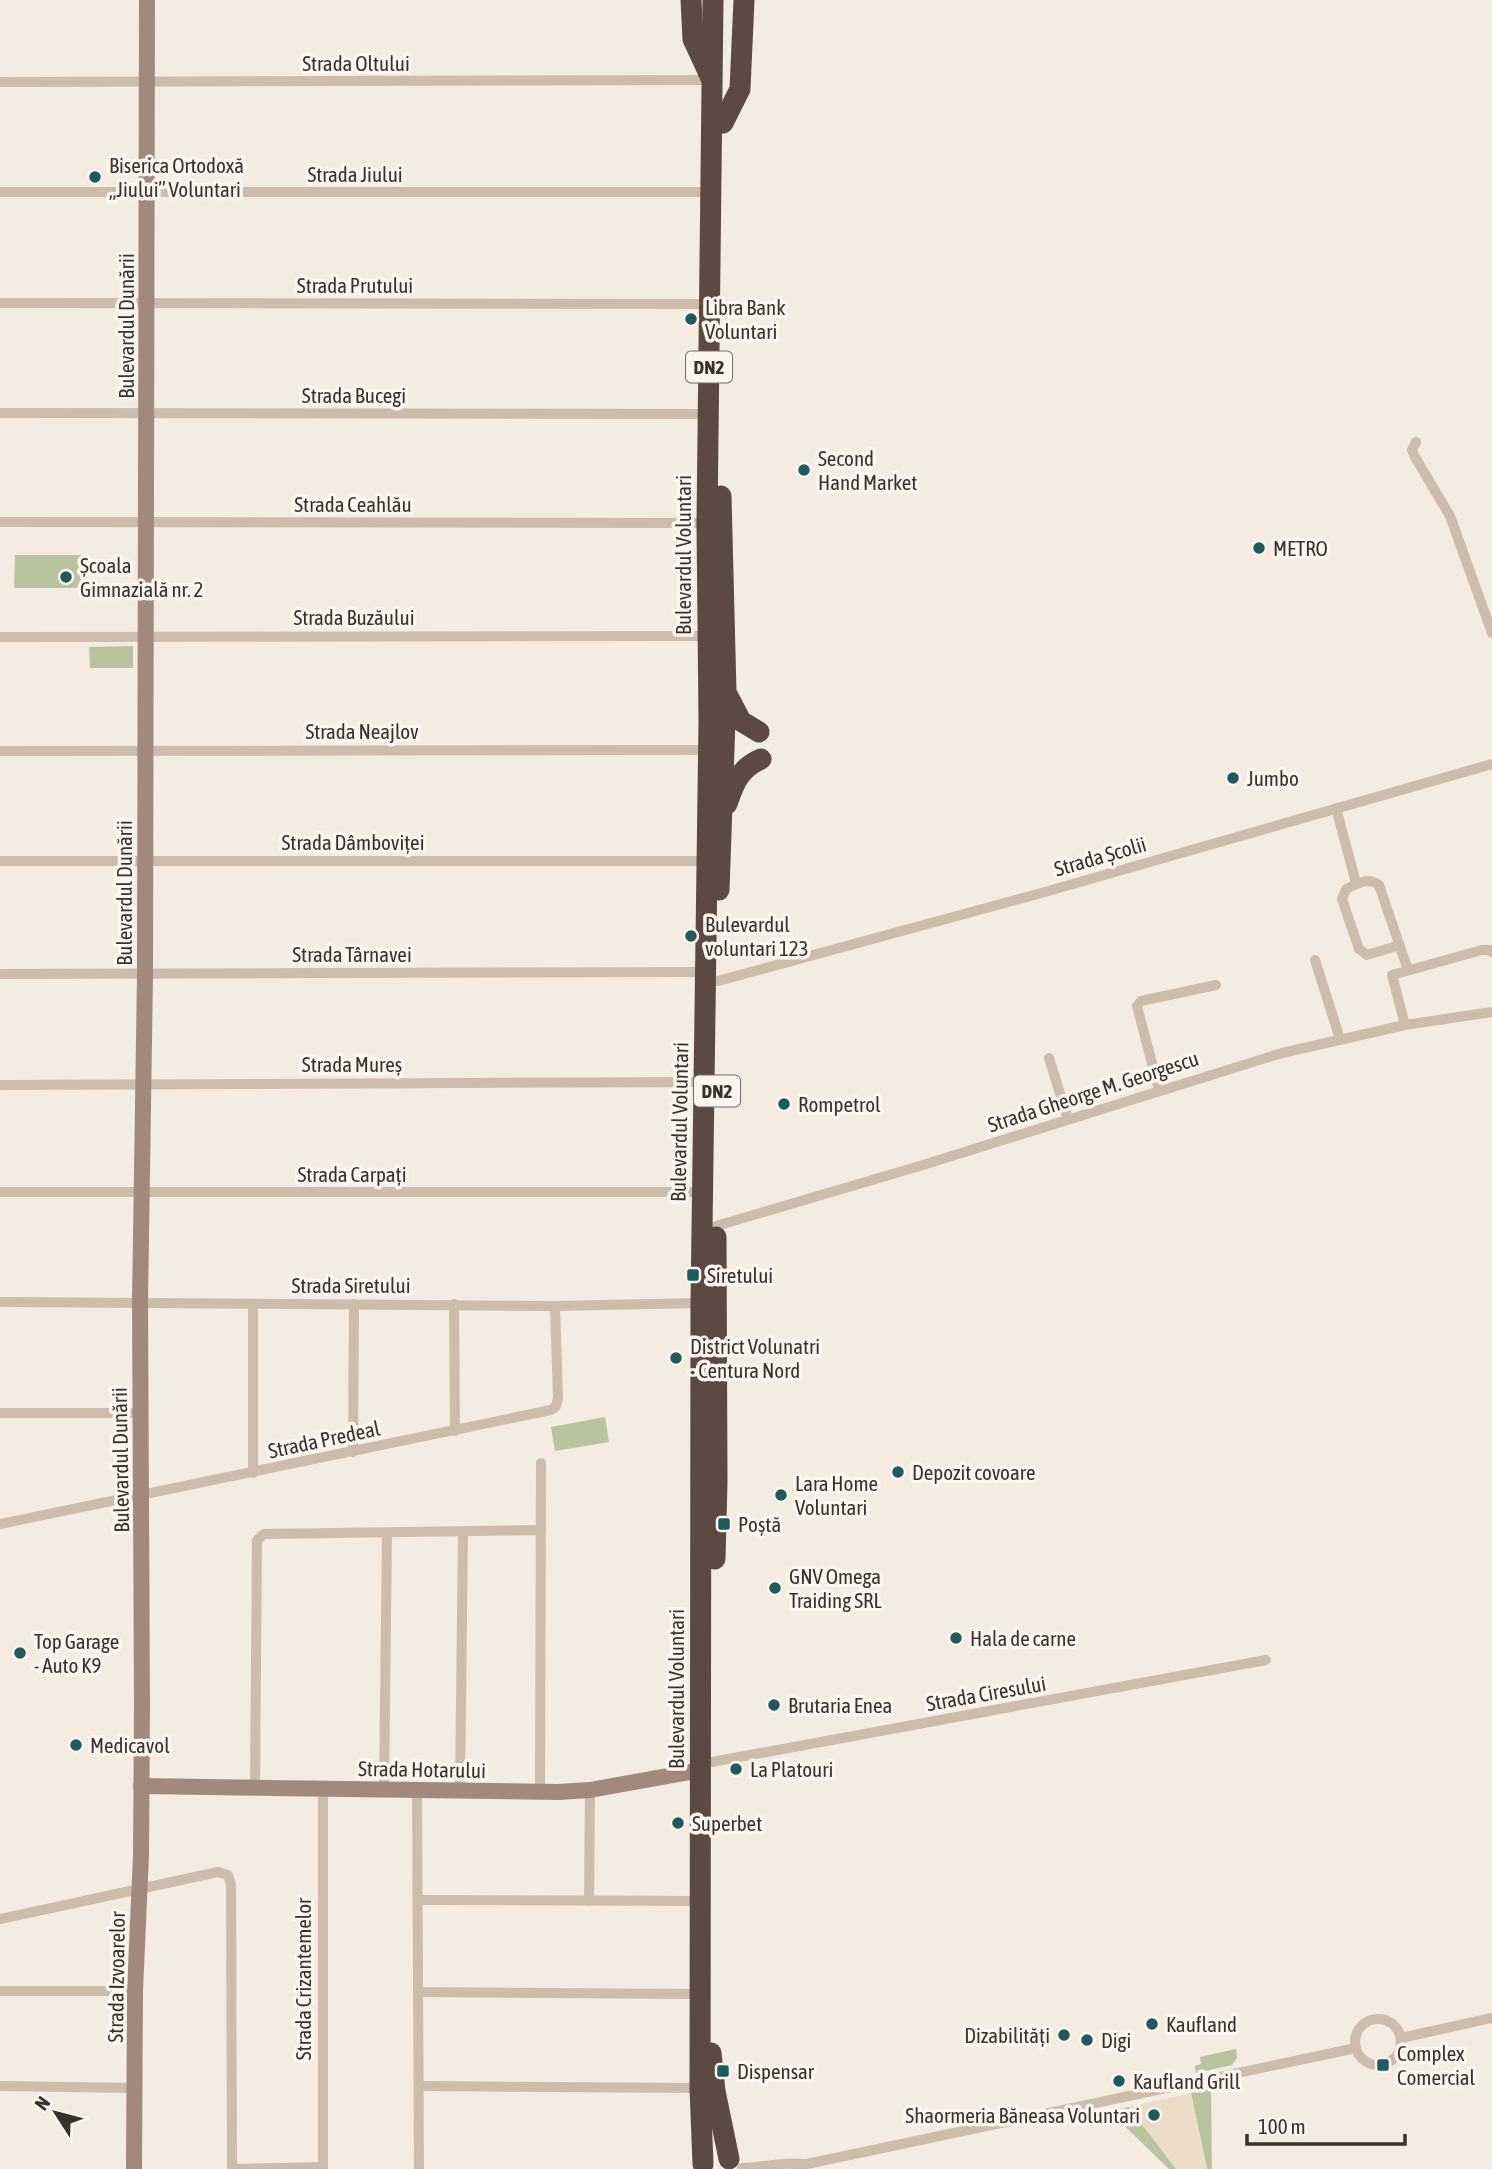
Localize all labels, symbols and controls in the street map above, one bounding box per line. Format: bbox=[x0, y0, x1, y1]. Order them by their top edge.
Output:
street label: Strada Oltului bbox=[302, 51, 410, 75]
place label: Biserica Ortodoxă „Jiului” Voluntari bbox=[109, 153, 244, 201]
street label: Strada Jiului bbox=[307, 162, 403, 186]
marker: Biserica Ortodoxă „Jiului” Voluntari bbox=[87, 169, 103, 185]
street label: Bulevardul Dunării bbox=[114, 253, 138, 399]
street label: Strada Prutului bbox=[297, 273, 413, 297]
place label: Libra Bank Voluntari bbox=[705, 295, 785, 343]
marker: Libra Bank Voluntari bbox=[683, 311, 699, 327]
road number: DN2 bbox=[686, 352, 732, 382]
street label: Strada Bucegi bbox=[302, 383, 406, 407]
place label: Second Hand Market bbox=[818, 446, 917, 494]
marker: Second Hand Market bbox=[796, 462, 812, 478]
street label: Bulevardul Voluntari bbox=[671, 475, 695, 635]
street label: Strada Ceahlău bbox=[294, 492, 412, 516]
place label: METRO bbox=[1273, 536, 1328, 560]
marker: METRO bbox=[1251, 540, 1267, 556]
place label: Școala Gimnazială nr. 2 bbox=[80, 553, 203, 601]
marker: Școala Gimnazială nr. 2 bbox=[58, 569, 74, 585]
street label: Strada Buzăului bbox=[293, 605, 415, 629]
street label: Strada Neajlov bbox=[305, 719, 419, 743]
place label: Jumbo bbox=[1247, 766, 1299, 790]
marker: Jumbo bbox=[1225, 770, 1241, 786]
street label: Bulevardul Dunării bbox=[112, 820, 136, 966]
street label: Strada Dâmboviței bbox=[282, 830, 424, 854]
street label: Strada Școlii bbox=[1051, 831, 1149, 881]
place label: Bulevardul voluntari 123 bbox=[705, 912, 809, 960]
marker: Bulevardul voluntari 123 bbox=[683, 928, 699, 944]
street label: Strada Târnavei bbox=[292, 942, 412, 966]
street label: Bulevardul Voluntari bbox=[666, 1042, 692, 1202]
street label: Strada Gheorge M. Georgescu bbox=[985, 1046, 1201, 1136]
street label: Strada Mureș bbox=[302, 1052, 402, 1076]
road number: DN2 bbox=[694, 1076, 740, 1106]
place label: Rompetrol bbox=[798, 1092, 881, 1116]
marker: Rompetrol bbox=[776, 1096, 792, 1112]
street label: Strada Carpați bbox=[297, 1162, 407, 1186]
place label: Siretului bbox=[707, 1263, 773, 1287]
marker: Siretului bbox=[685, 1267, 701, 1283]
street label: Strada Siretului bbox=[291, 1273, 411, 1297]
place label: District Volunatri - Centura Nord bbox=[690, 1334, 820, 1382]
marker: District Volunatri - Centura Nord bbox=[668, 1350, 684, 1366]
street label: Bulevardul Dunării bbox=[107, 1387, 133, 1533]
street label: Strada Predeal bbox=[266, 1415, 383, 1463]
place label: Depozit covoare bbox=[912, 1460, 1035, 1484]
marker: Depozit covoare bbox=[890, 1464, 906, 1480]
place label: Lara Home Voluntari bbox=[795, 1471, 878, 1519]
marker: Lara Home Voluntari bbox=[773, 1487, 789, 1503]
place label: Poștă bbox=[738, 1512, 781, 1536]
marker: Poștă bbox=[716, 1516, 732, 1532]
place label: GNV Omega Traiding SRL bbox=[789, 1564, 882, 1612]
marker: GNV Omega Traiding SRL bbox=[767, 1580, 783, 1596]
street label: Bulevardul Voluntari bbox=[664, 1609, 688, 1769]
place label: Hala de carne bbox=[970, 1626, 1076, 1650]
place label: Top Garage - Auto K9 bbox=[34, 1629, 119, 1677]
marker: Hala de carne bbox=[948, 1630, 964, 1646]
marker: Top Garage - Auto K9 bbox=[12, 1645, 28, 1661]
street label: Strada Ciresului bbox=[924, 1671, 1048, 1715]
place label: Brutaria Enea bbox=[788, 1693, 892, 1717]
marker: Brutaria Enea bbox=[766, 1697, 782, 1713]
place label: Medicavol bbox=[90, 1733, 170, 1757]
marker: Medicavol bbox=[68, 1737, 84, 1753]
street label: Strada Hotarului bbox=[358, 1756, 486, 1782]
place label: La Platouri bbox=[750, 1757, 833, 1781]
marker: La Platouri bbox=[728, 1761, 744, 1777]
place label: Superbet bbox=[692, 1811, 762, 1835]
marker: Superbet bbox=[670, 1815, 686, 1831]
street label: Strada Crizantemelor bbox=[291, 1897, 315, 2060]
street label: Strada Izvoarelor bbox=[103, 1910, 129, 2043]
place label: Kaufland bbox=[1166, 2012, 1237, 2036]
marker: Kaufland bbox=[1144, 2016, 1160, 2032]
place label: Dizabilități bbox=[964, 2023, 1050, 2047]
marker: Dizabilități bbox=[1056, 2027, 1072, 2043]
place label: Digi bbox=[1101, 2028, 1131, 2052]
marker: Digi bbox=[1079, 2032, 1095, 2048]
place label: Complex Comercial bbox=[1397, 2041, 1476, 2089]
marker: Complex Comercial bbox=[1375, 2057, 1391, 2073]
place label: Dispensar bbox=[737, 2059, 815, 2083]
marker: Dispensar bbox=[715, 2063, 731, 2079]
place label: Kaufland Grill bbox=[1133, 2069, 1241, 2093]
marker: Kaufland Grill bbox=[1111, 2073, 1127, 2089]
north arrow bbox=[21, 2078, 91, 2148]
text: N bbox=[30, 2092, 54, 2114]
scale bar bbox=[1247, 2102, 1404, 2146]
place label: Shaormeria Băneasa Voluntari bbox=[905, 2103, 1140, 2127]
marker: Shaormeria Băneasa Voluntari bbox=[1146, 2107, 1162, 2123]
text: 100 m bbox=[1258, 2114, 1306, 2138]

